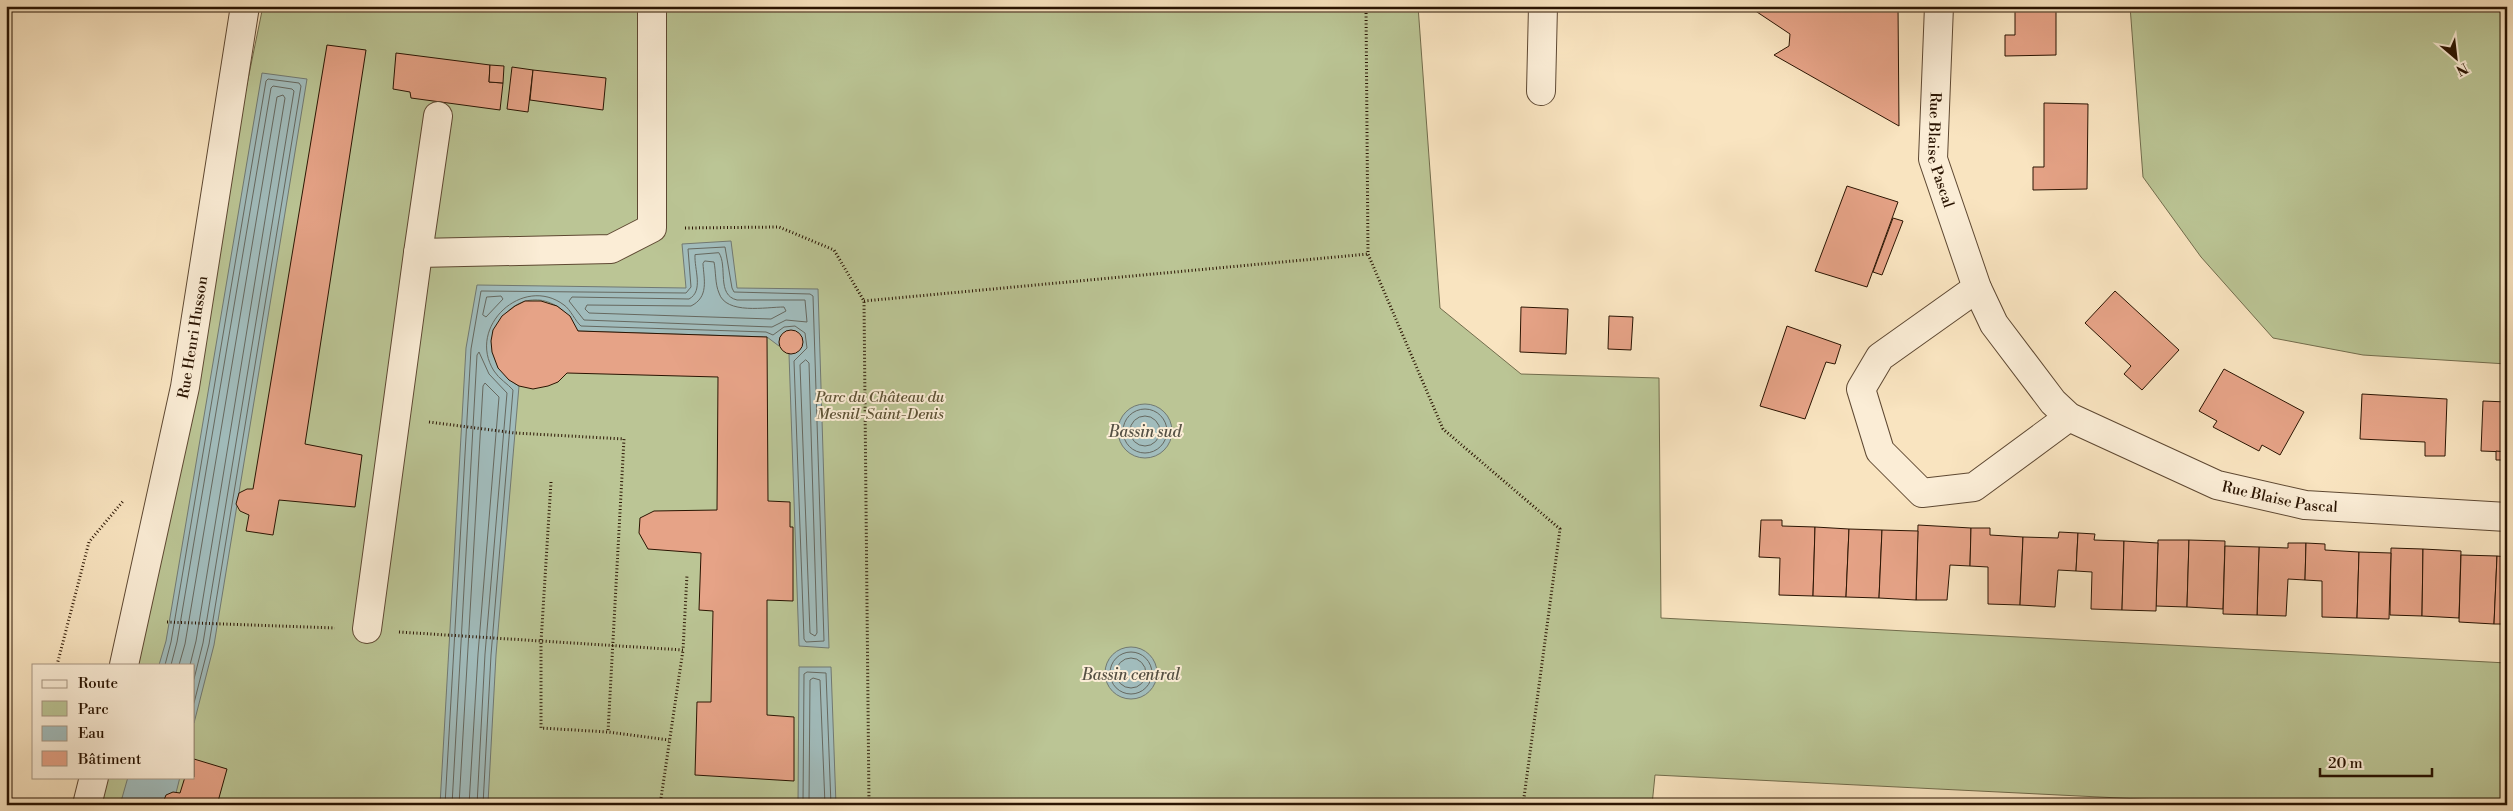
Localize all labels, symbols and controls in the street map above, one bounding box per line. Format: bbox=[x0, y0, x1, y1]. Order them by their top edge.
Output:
north arrow bbox=[2430, 32, 2480, 82]
text: N bbox=[2453, 58, 2471, 79]
street label: Rue Blaise Pascal bbox=[1922, 92, 1958, 211]
street label: Rue Henri Husson bbox=[174, 274, 212, 401]
park label: Parc du Château du Mesnil-Saint-Denis bbox=[815, 388, 945, 424]
water label: Bassin sud bbox=[1108, 422, 1183, 442]
street label: Rue Blaise Pascal bbox=[2220, 477, 2339, 517]
legend bbox=[32, 664, 195, 778]
water label: Bassin central bbox=[1081, 665, 1181, 685]
text: Route bbox=[78, 674, 118, 693]
text: Parc bbox=[78, 700, 109, 719]
text: Eau bbox=[78, 724, 105, 743]
scale bar bbox=[2320, 746, 2433, 778]
text: Bâtiment bbox=[77, 750, 142, 769]
text: 20 m bbox=[2328, 754, 2363, 773]

